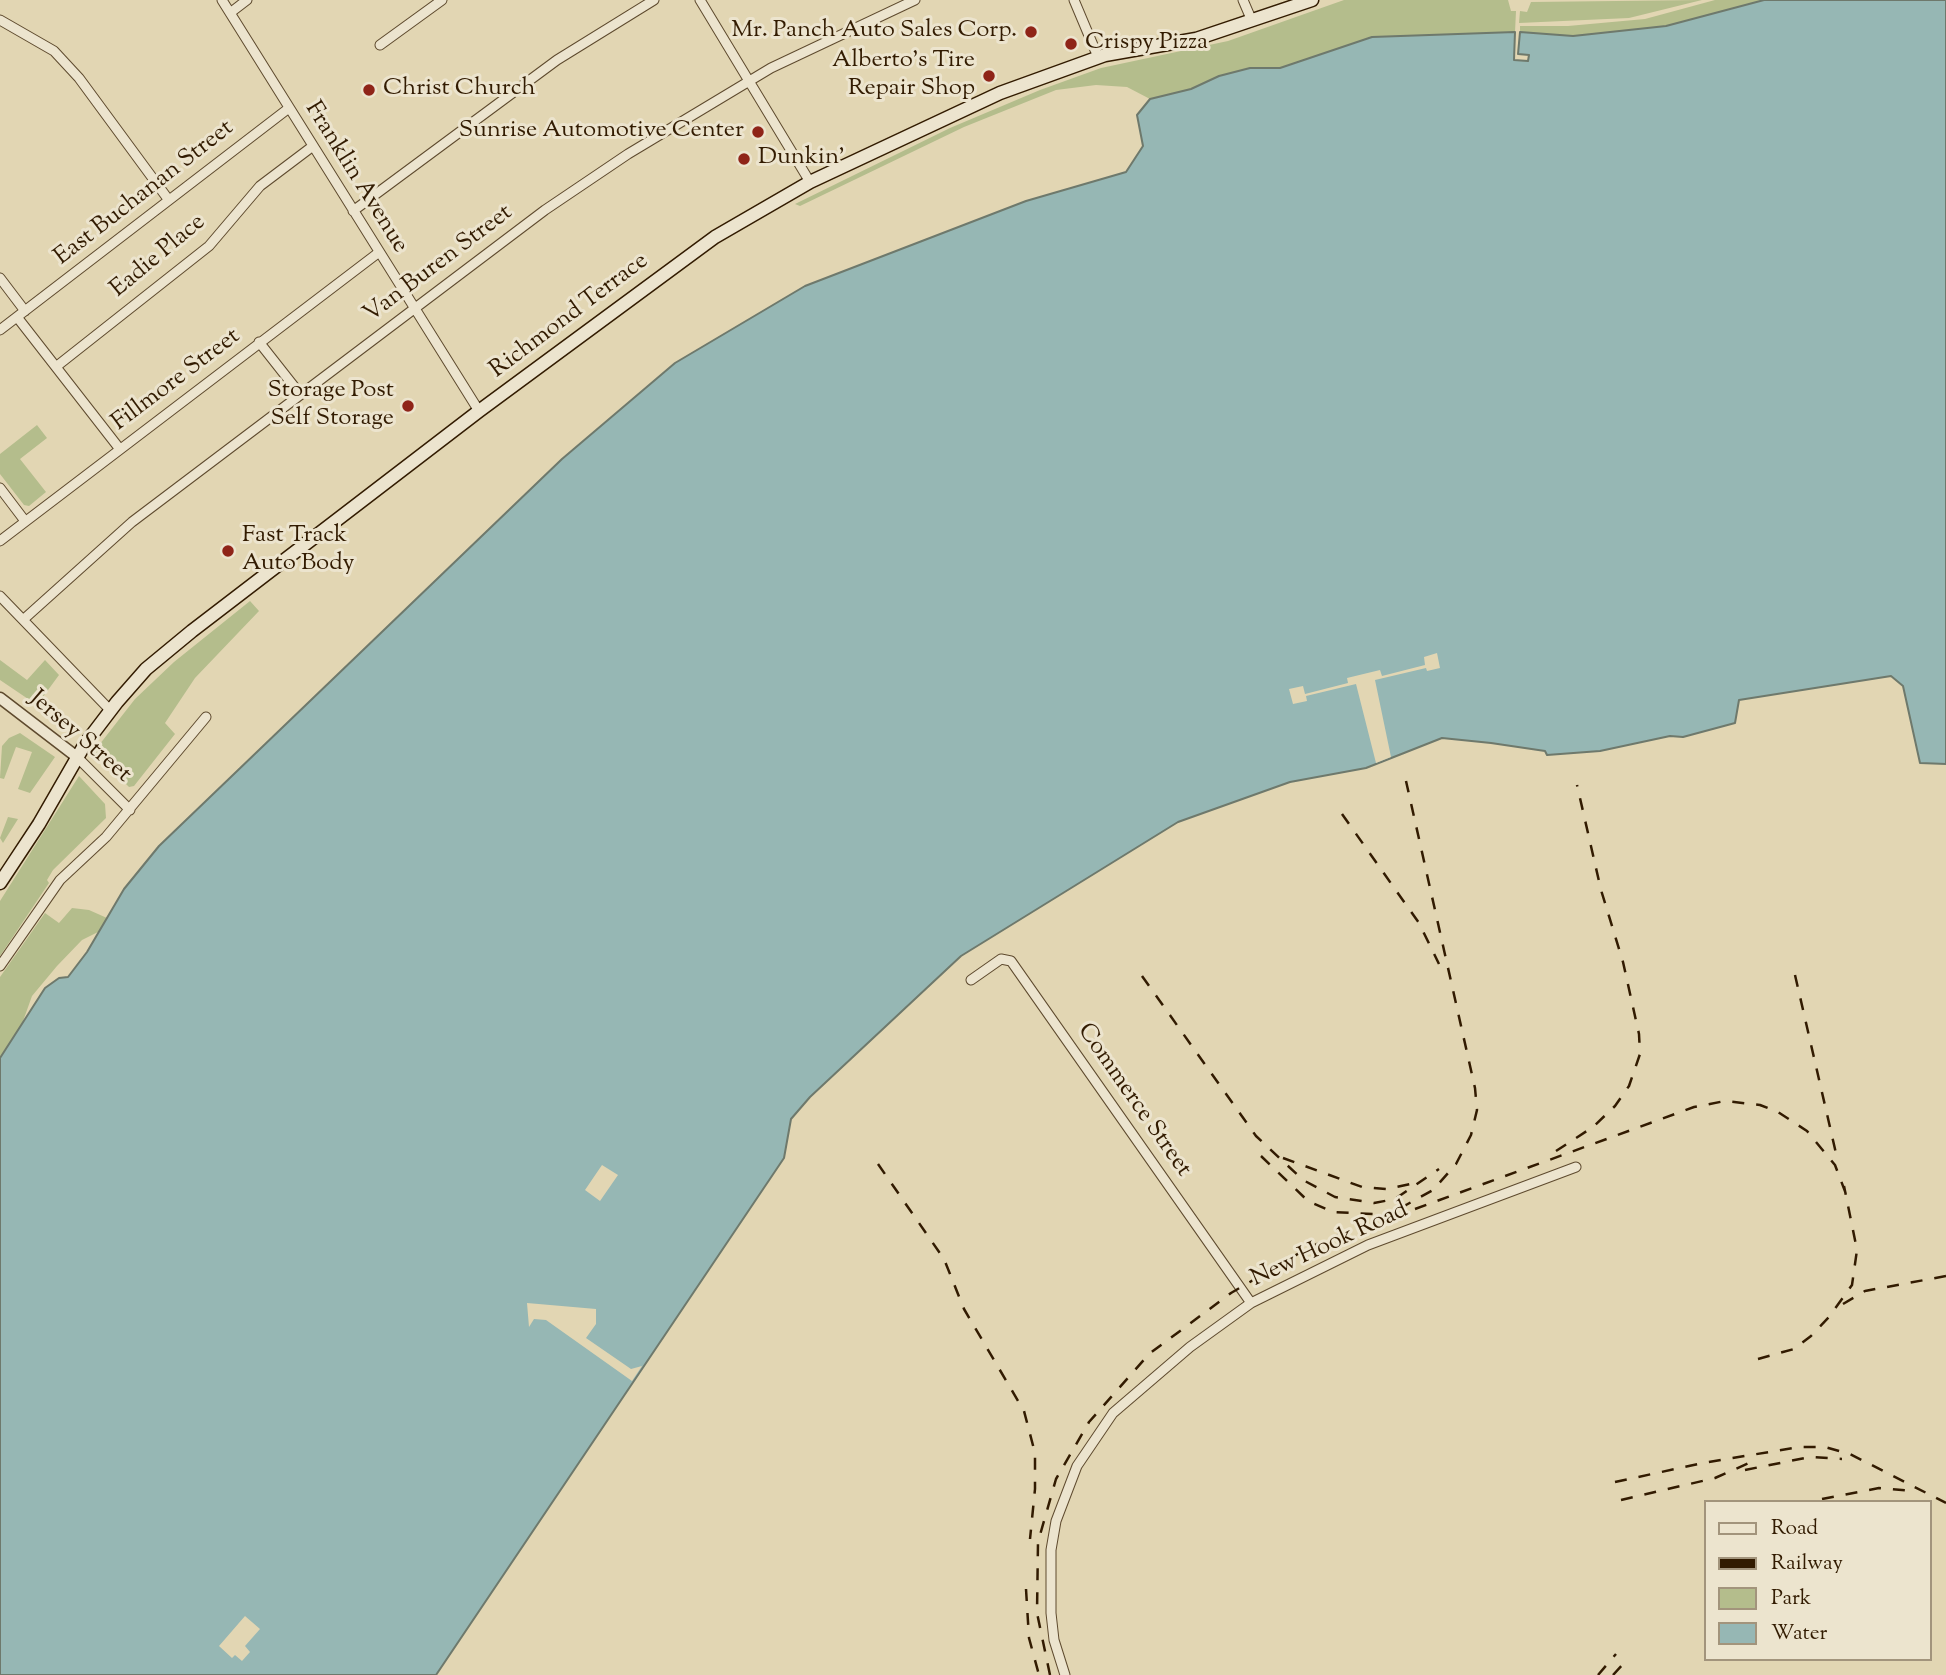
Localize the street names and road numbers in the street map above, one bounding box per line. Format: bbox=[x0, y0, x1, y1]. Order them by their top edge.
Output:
street label: Franklin Avenue bbox=[297, 97, 413, 259]
street label: East Buchanan Street bbox=[50, 115, 240, 273]
street label: Van Buren Street bbox=[359, 200, 519, 330]
street label: Eadie Place bbox=[106, 209, 212, 305]
street label: Richmond Terrace bbox=[485, 248, 655, 386]
street label: Fillmore Street bbox=[107, 323, 247, 439]
street label: Jersey Street bbox=[22, 686, 136, 790]
street label: Commerce Street bbox=[1069, 1019, 1197, 1183]
street label: New Hook Road bbox=[1247, 1197, 1413, 1295]

